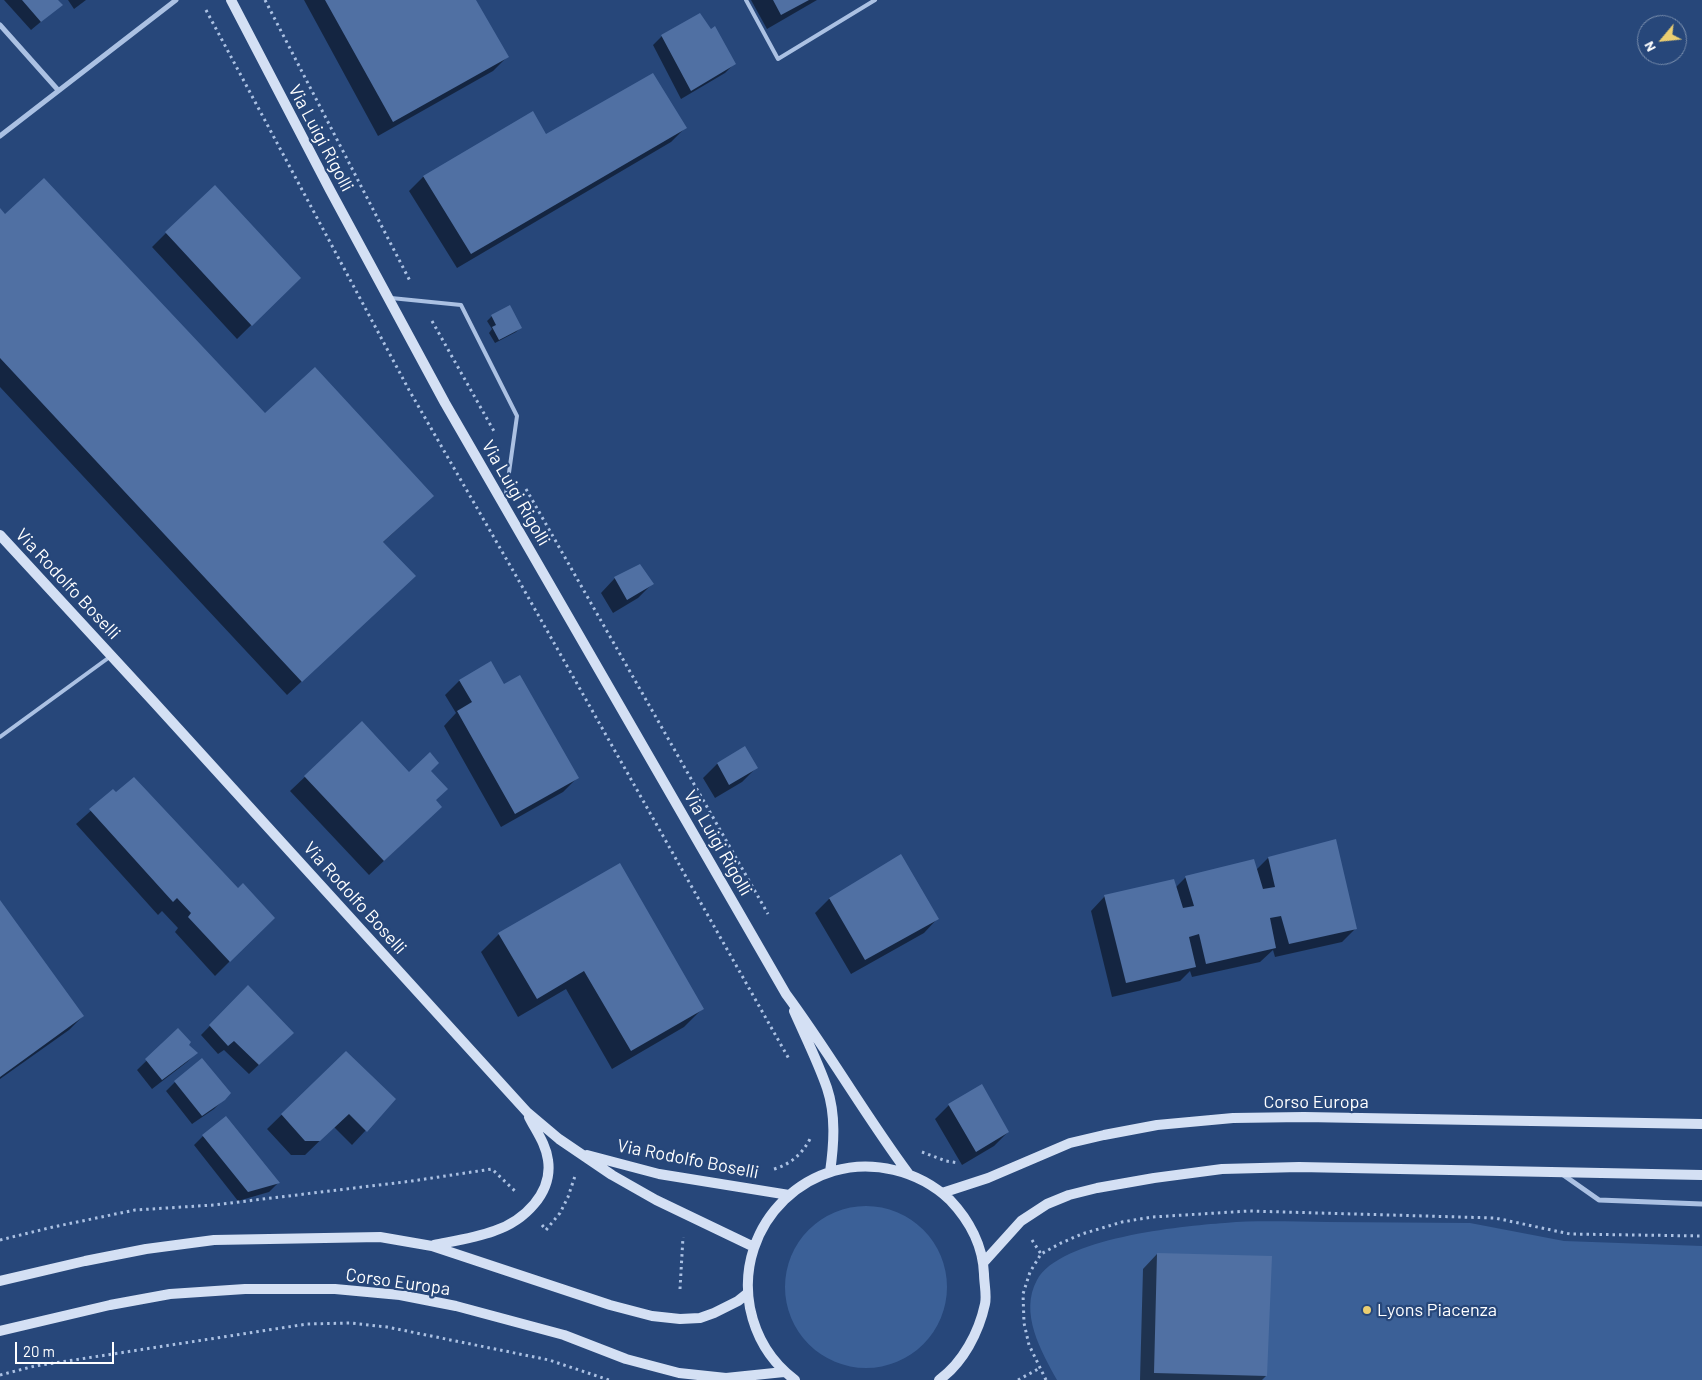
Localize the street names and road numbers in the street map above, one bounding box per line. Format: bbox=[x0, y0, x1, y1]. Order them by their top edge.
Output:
street label: Via Luigi Rigolli bbox=[284, 81, 358, 195]
street label: Via Luigi Rigolli bbox=[477, 436, 555, 550]
street label: Via Rodolfo Boselli bbox=[11, 524, 125, 644]
street label: Via Luigi Rigolli bbox=[679, 786, 757, 900]
street label: Via Rodolfo Boselli bbox=[299, 837, 411, 959]
street label: Corso Europa bbox=[1263, 1091, 1369, 1113]
street label: Via Rodolfo Boselli bbox=[615, 1135, 761, 1183]
street label: Corso Europa bbox=[344, 1264, 452, 1300]

